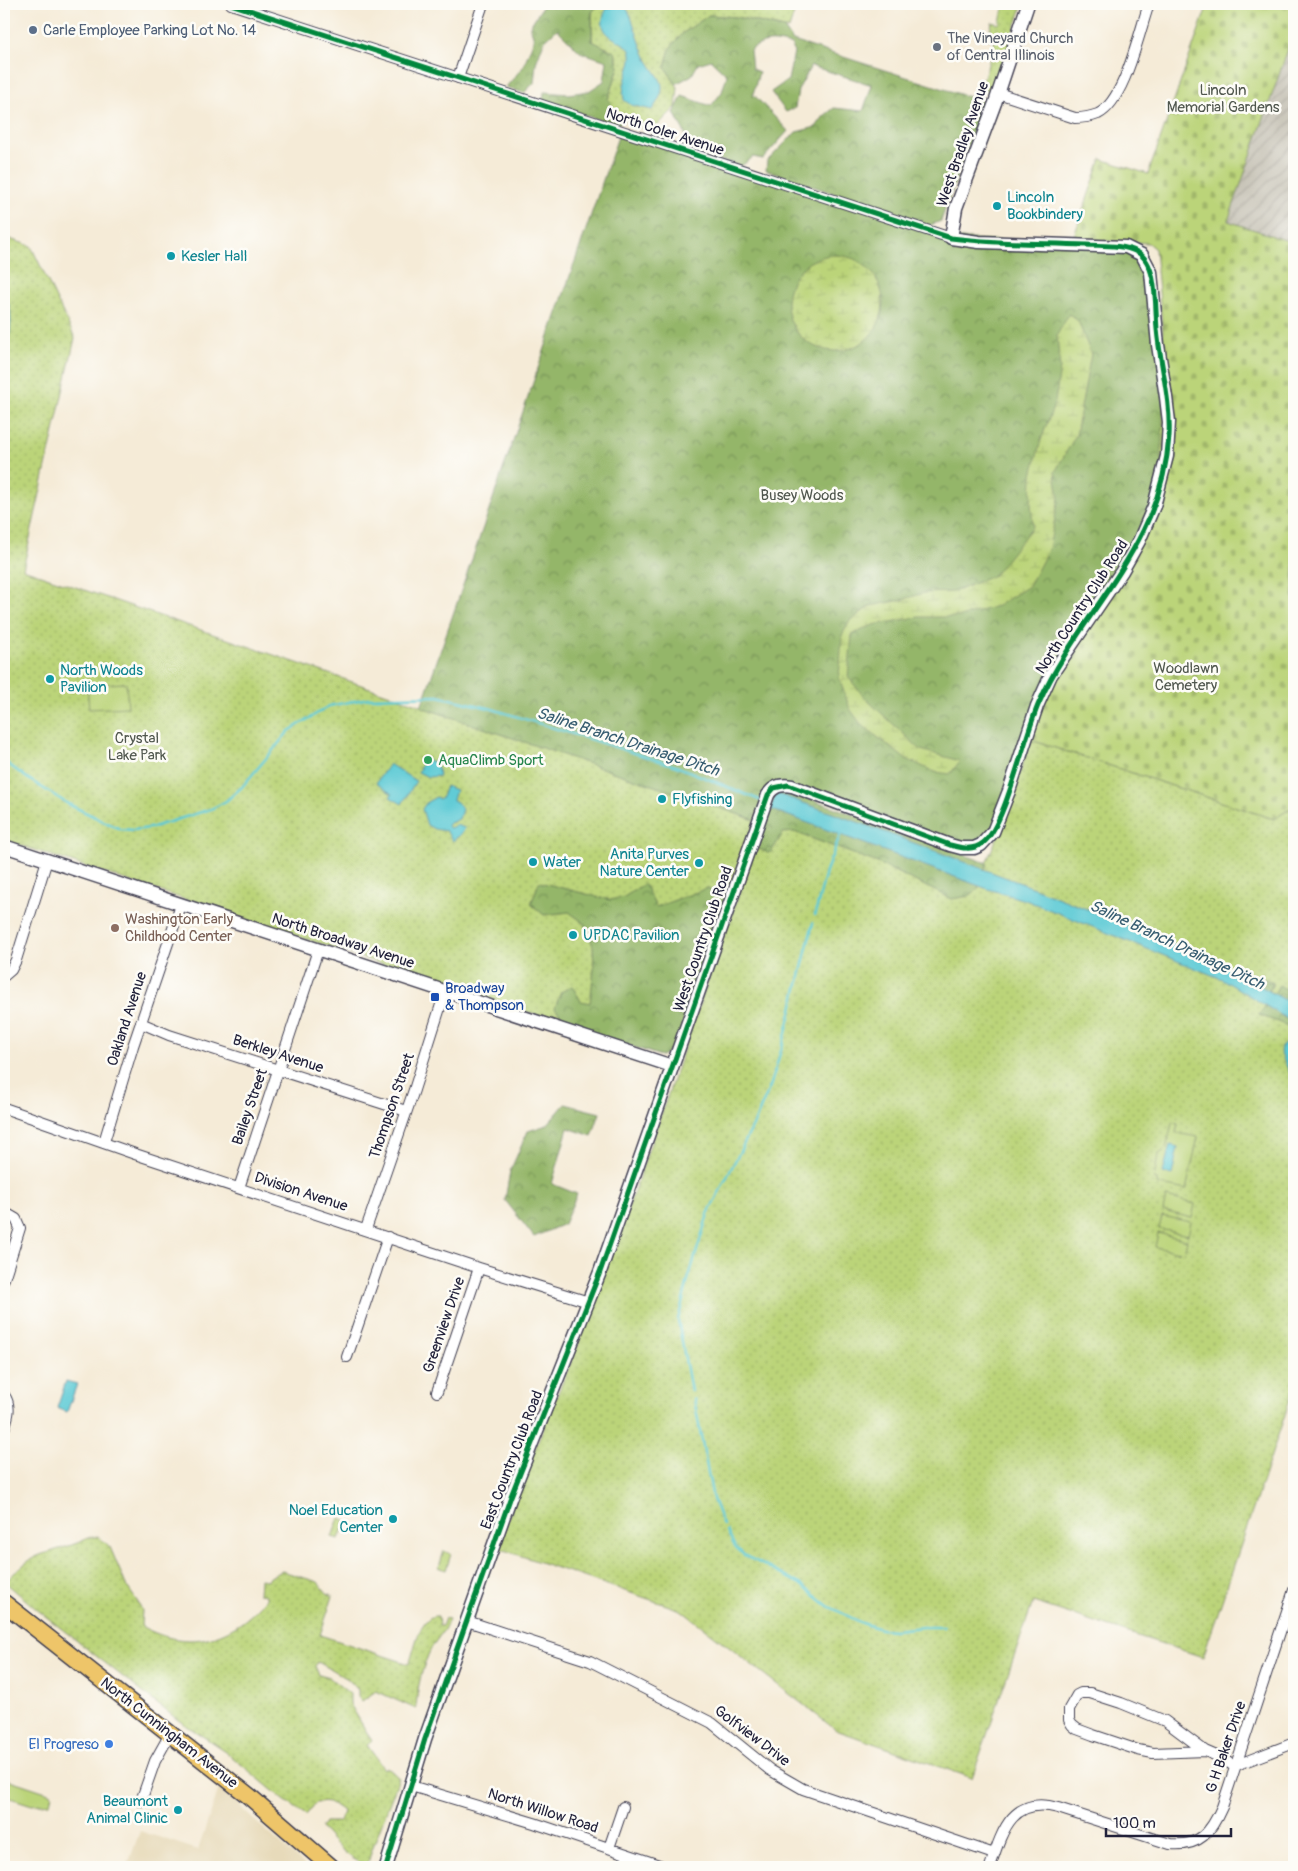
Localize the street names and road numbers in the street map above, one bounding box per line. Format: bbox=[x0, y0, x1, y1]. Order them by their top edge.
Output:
street label: West Bradley Avenue bbox=[933, 78, 994, 209]
street label: North Coler Avenue bbox=[604, 104, 727, 160]
street label: North Country Club Road bbox=[1031, 536, 1133, 678]
street label: West Country Club Road bbox=[669, 864, 737, 1014]
street label: North Broadway Avenue bbox=[269, 909, 417, 973]
street label: Oakland Avenue bbox=[103, 969, 151, 1069]
street label: Berkley Avenue bbox=[230, 1030, 326, 1078]
street label: Thompson Street bbox=[365, 1050, 419, 1161]
street label: Bailey Street bbox=[228, 1065, 272, 1148]
street label: Division Avenue bbox=[252, 1168, 351, 1216]
street label: Greenview Drive bbox=[419, 1274, 469, 1375]
street label: East Country Club Road bbox=[477, 1388, 547, 1532]
street label: North Cunningham Avenue bbox=[97, 1673, 242, 1793]
street label: G H Baker Drive bbox=[1201, 1698, 1251, 1795]
street label: Golfview Drive bbox=[710, 1701, 794, 1771]
street label: North Willow Road bbox=[485, 1784, 601, 1838]

